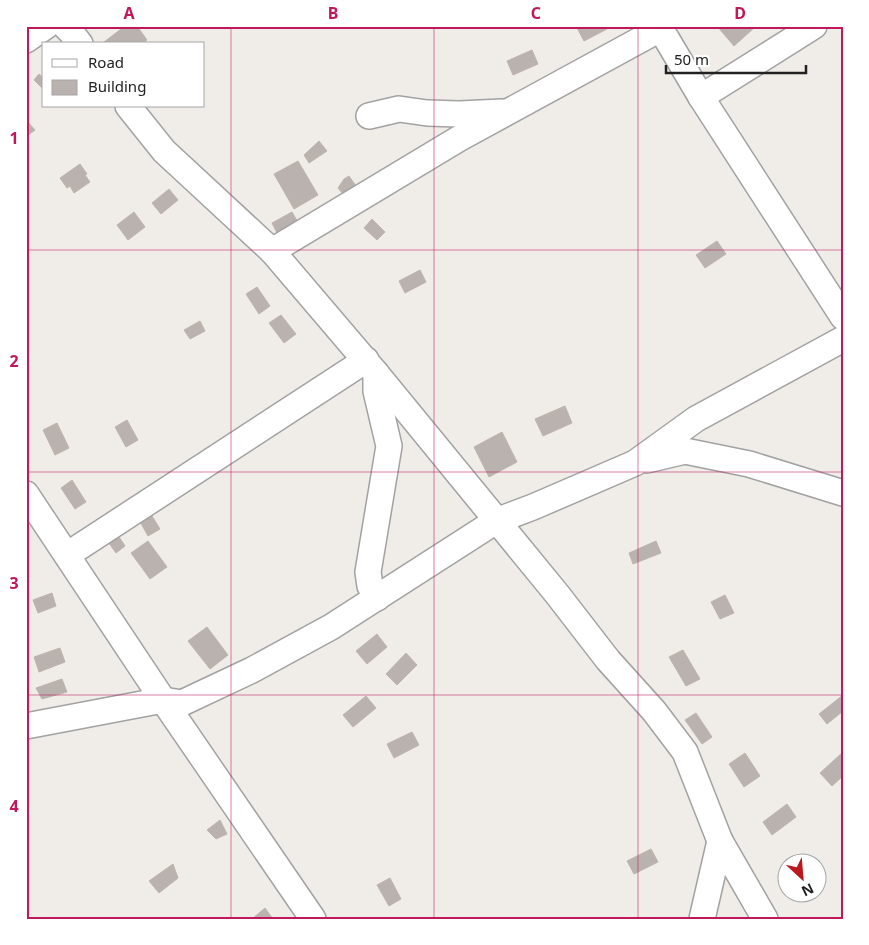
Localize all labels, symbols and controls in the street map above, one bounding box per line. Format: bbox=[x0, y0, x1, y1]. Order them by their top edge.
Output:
text: A bbox=[123, 2, 135, 24]
text: B bbox=[328, 2, 338, 24]
text: C bbox=[531, 2, 541, 24]
text: D bbox=[734, 2, 746, 24]
legend bbox=[42, 42, 205, 108]
scale bar bbox=[666, 42, 806, 74]
text: 50 m bbox=[674, 49, 709, 69]
text: Road bbox=[88, 52, 124, 72]
text: Building bbox=[88, 76, 146, 96]
text: 1 bbox=[9, 127, 19, 149]
text: 2 bbox=[9, 350, 19, 372]
text: 3 bbox=[9, 572, 19, 594]
text: 4 bbox=[9, 795, 19, 817]
north arrow bbox=[776, 852, 826, 902]
text: N bbox=[799, 879, 817, 901]

